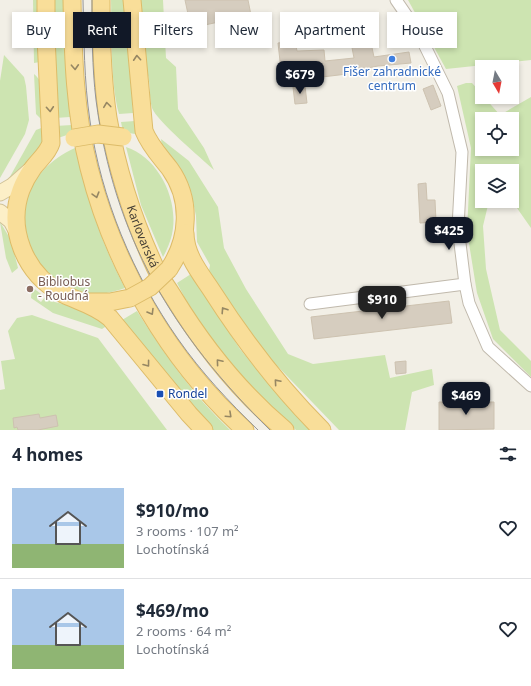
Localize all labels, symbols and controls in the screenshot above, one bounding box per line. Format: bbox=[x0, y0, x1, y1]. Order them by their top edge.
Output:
chip: Buy bbox=[12, 12, 65, 48]
chip: Rent bbox=[73, 12, 131, 48]
chip: Filters bbox=[139, 12, 207, 48]
chip: New bbox=[215, 12, 272, 48]
chip: Apartment bbox=[280, 12, 379, 48]
chip: House bbox=[387, 12, 457, 48]
marker: Fišer zahradnické centrum bbox=[387, 54, 397, 64]
one-way arrow bbox=[132, 55, 141, 61]
north arrow bbox=[475, 60, 519, 104]
map controls bbox=[475, 60, 519, 208]
pin: $679 bbox=[276, 61, 324, 95]
place label: Fišer zahradnické centrum bbox=[343, 63, 441, 94]
one-way arrow bbox=[70, 64, 79, 70]
text: $679 bbox=[285, 65, 315, 83]
one-way arrow bbox=[103, 102, 112, 108]
one-way arrow bbox=[46, 106, 55, 112]
button: locate bbox=[475, 112, 519, 156]
button: layers bbox=[475, 164, 519, 208]
one-way arrow bbox=[91, 191, 100, 198]
street label: Karlovarská bbox=[123, 203, 163, 270]
pin: $425 bbox=[425, 217, 473, 251]
text: $425 bbox=[434, 221, 464, 239]
place label: Bibliobus - Roudná bbox=[38, 273, 91, 304]
marker: Bibliobus - Roudná bbox=[25, 284, 35, 294]
pin: $910 bbox=[358, 286, 406, 320]
text: $910 bbox=[367, 290, 397, 308]
one-way arrow bbox=[222, 307, 229, 314]
one-way arrow bbox=[146, 308, 153, 315]
one-way arrow bbox=[143, 359, 150, 366]
one-way arrow bbox=[216, 359, 223, 366]
one-way arrow bbox=[275, 380, 282, 387]
pin: $469 bbox=[442, 382, 490, 416]
place label: Rondel bbox=[168, 385, 207, 402]
text: $469 bbox=[451, 386, 481, 404]
marker: Rondel bbox=[155, 389, 165, 399]
one-way arrow bbox=[224, 411, 232, 418]
text: 4 homes bbox=[12, 443, 83, 466]
icon: filters bbox=[497, 443, 519, 465]
text: $910/mo bbox=[136, 499, 209, 522]
icon: home bbox=[44, 504, 92, 552]
icon: heart bbox=[497, 517, 519, 539]
text: 3 rooms · 107 m² bbox=[136, 522, 239, 540]
text: Lochotínská bbox=[136, 540, 209, 558]
text: $469/mo bbox=[136, 599, 209, 622]
icon: home bbox=[44, 605, 92, 653]
icon: heart bbox=[497, 618, 519, 640]
text: 2 rooms · 64 m² bbox=[136, 622, 231, 640]
text: Lochotínská bbox=[136, 640, 209, 658]

